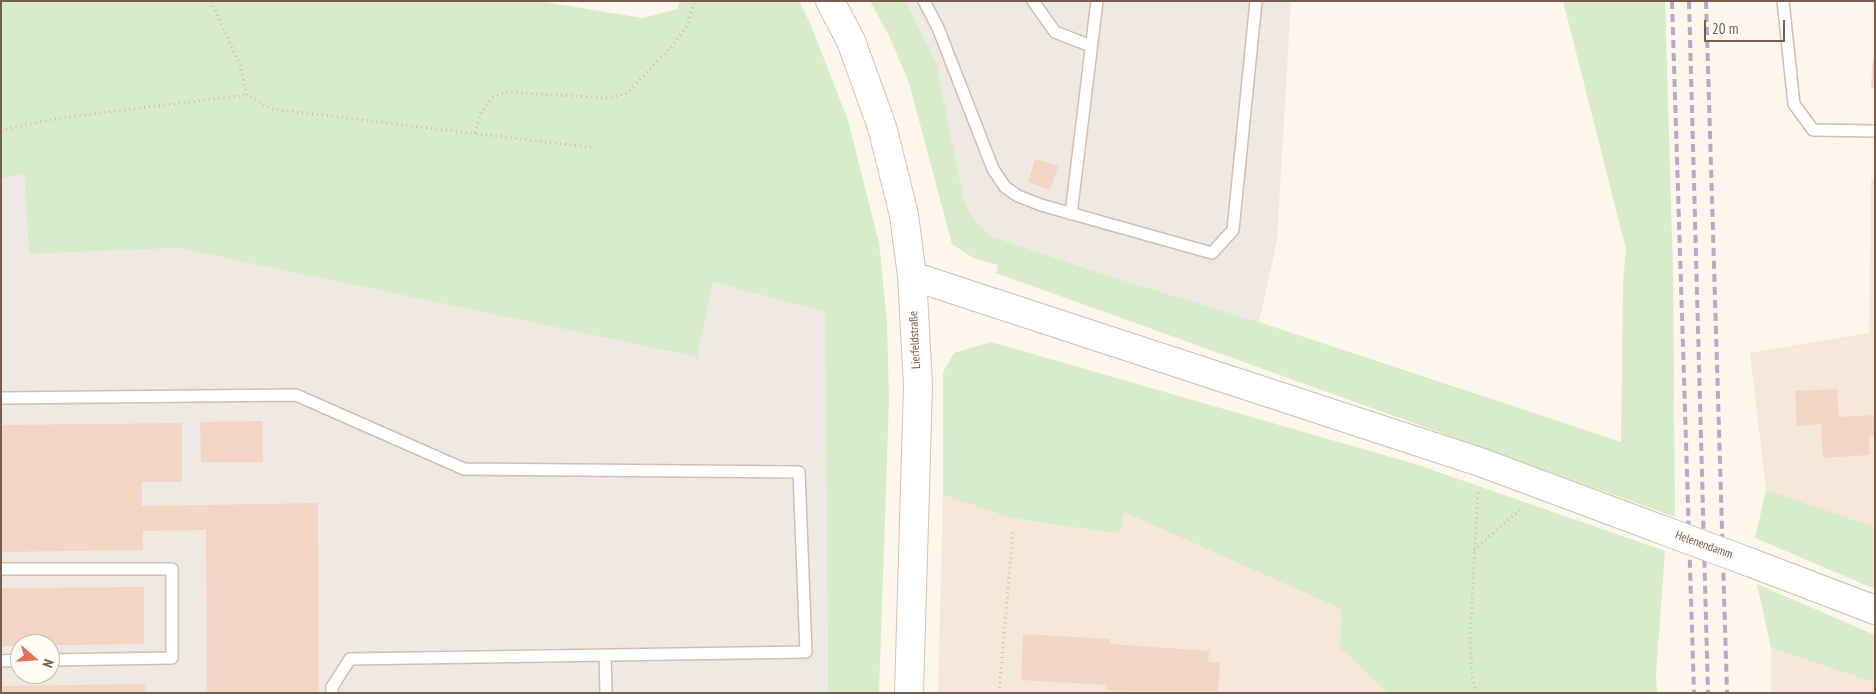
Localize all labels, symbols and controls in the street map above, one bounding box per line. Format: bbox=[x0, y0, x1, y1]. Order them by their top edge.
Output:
scale bar bbox=[1706, 10, 1787, 42]
text: 20 m bbox=[1712, 19, 1738, 38]
street label: Lierfeldstraße bbox=[906, 311, 924, 369]
street label: Helenendamm bbox=[1673, 528, 1735, 562]
north arrow bbox=[10, 634, 60, 684]
text: N bbox=[38, 657, 58, 670]

